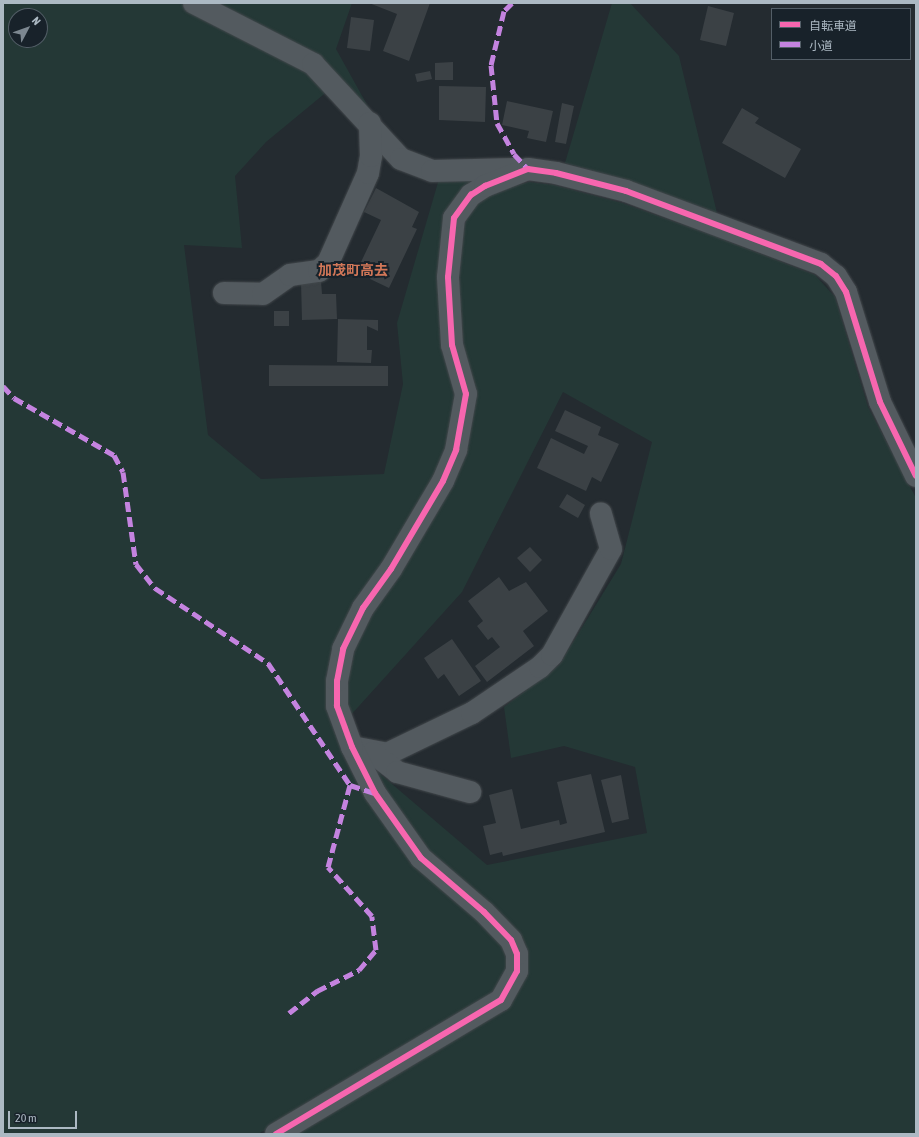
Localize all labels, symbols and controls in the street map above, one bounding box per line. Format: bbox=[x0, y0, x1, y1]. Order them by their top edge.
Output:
north arrow bbox=[8, 8, 48, 48]
legend bbox=[771, 8, 911, 60]
text: N bbox=[30, 14, 43, 27]
text: 自転車道 bbox=[809, 19, 857, 33]
text: 小道 bbox=[809, 39, 833, 53]
district label: 加茂町高去 bbox=[318, 262, 388, 278]
scale bar bbox=[10, 1103, 79, 1129]
text: 20 m bbox=[15, 1111, 37, 1125]

